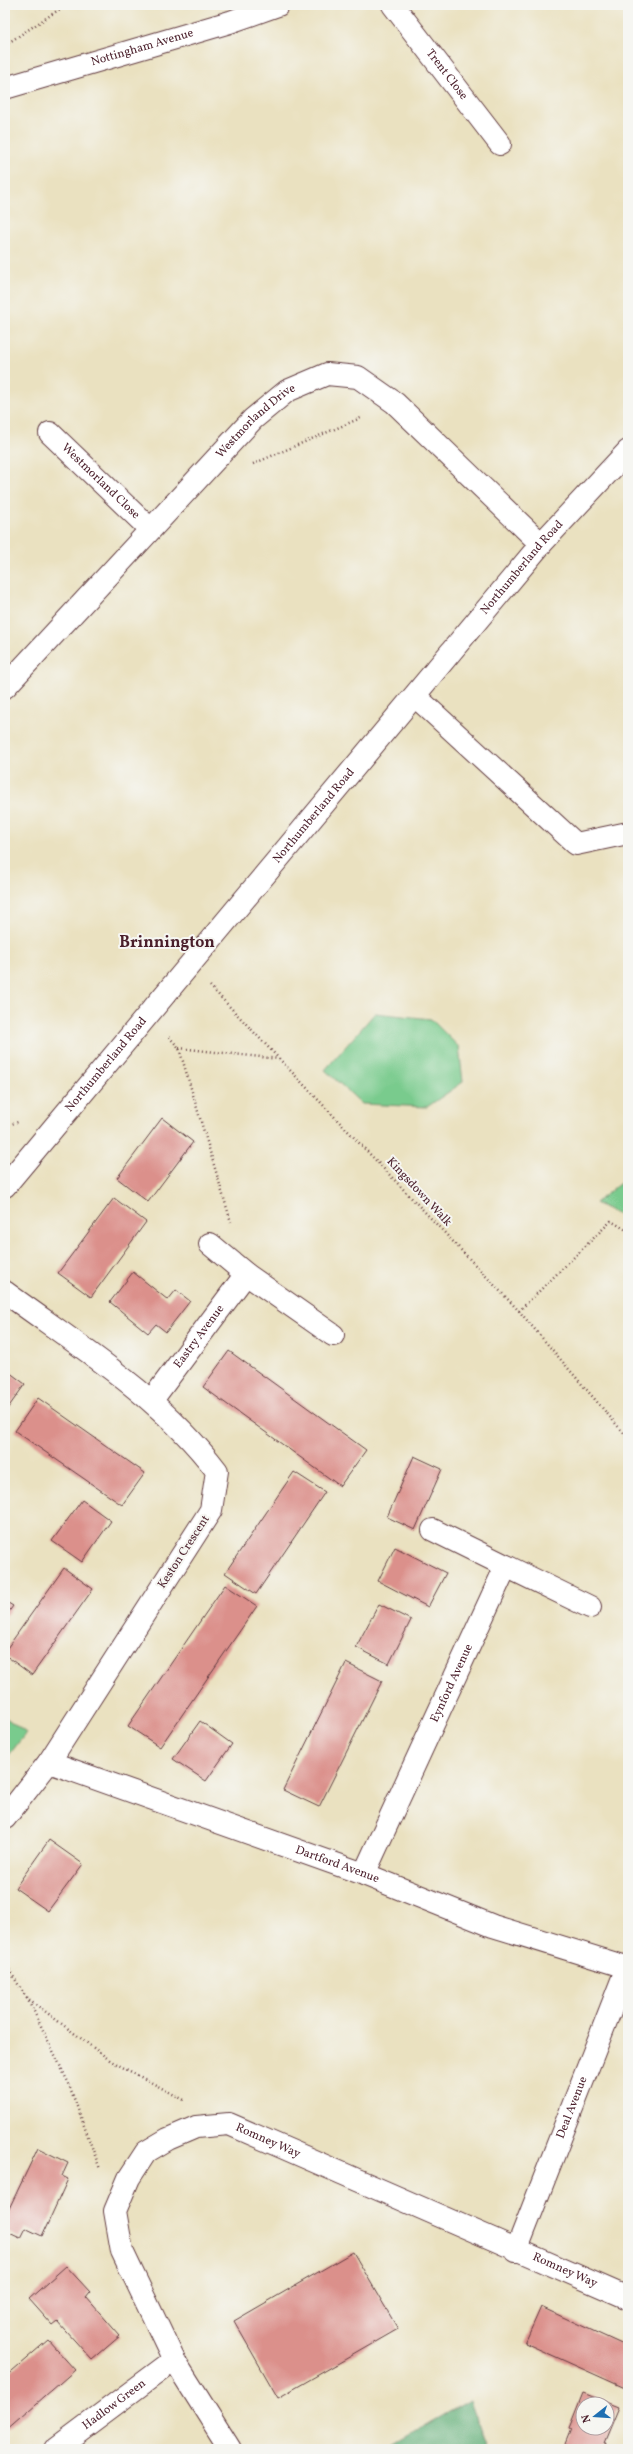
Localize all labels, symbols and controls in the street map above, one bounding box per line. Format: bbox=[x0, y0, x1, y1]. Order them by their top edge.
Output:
street label: Nottingham Avenue bbox=[89, 25, 196, 70]
street label: Trent Close bbox=[422, 46, 471, 104]
street label: Westmorland Drive bbox=[213, 380, 298, 462]
street label: Westmorland Close bbox=[58, 440, 143, 523]
street label: Northumberland Road bbox=[477, 517, 567, 618]
street label: Northumberland Road bbox=[269, 765, 358, 867]
district label: Brinnington bbox=[119, 932, 215, 954]
street label: Northumberland Road bbox=[62, 1014, 151, 1116]
street label: Kingsdown Walk bbox=[383, 1154, 456, 1230]
street label: Eastry Avenue bbox=[170, 1301, 228, 1372]
street label: Keston Crescent bbox=[154, 1512, 214, 1592]
street label: Eynford Avenue bbox=[427, 1641, 477, 1725]
street label: Dartford Avenue bbox=[293, 1842, 382, 1887]
street label: Deal Avenue bbox=[553, 2074, 592, 2141]
street label: Romney Way bbox=[233, 2120, 303, 2162]
street label: Romney Way bbox=[530, 2249, 600, 2292]
street label: Hadlow Green bbox=[79, 2376, 149, 2434]
north arrow bbox=[575, 2396, 615, 2436]
text: N bbox=[579, 2412, 595, 2425]

